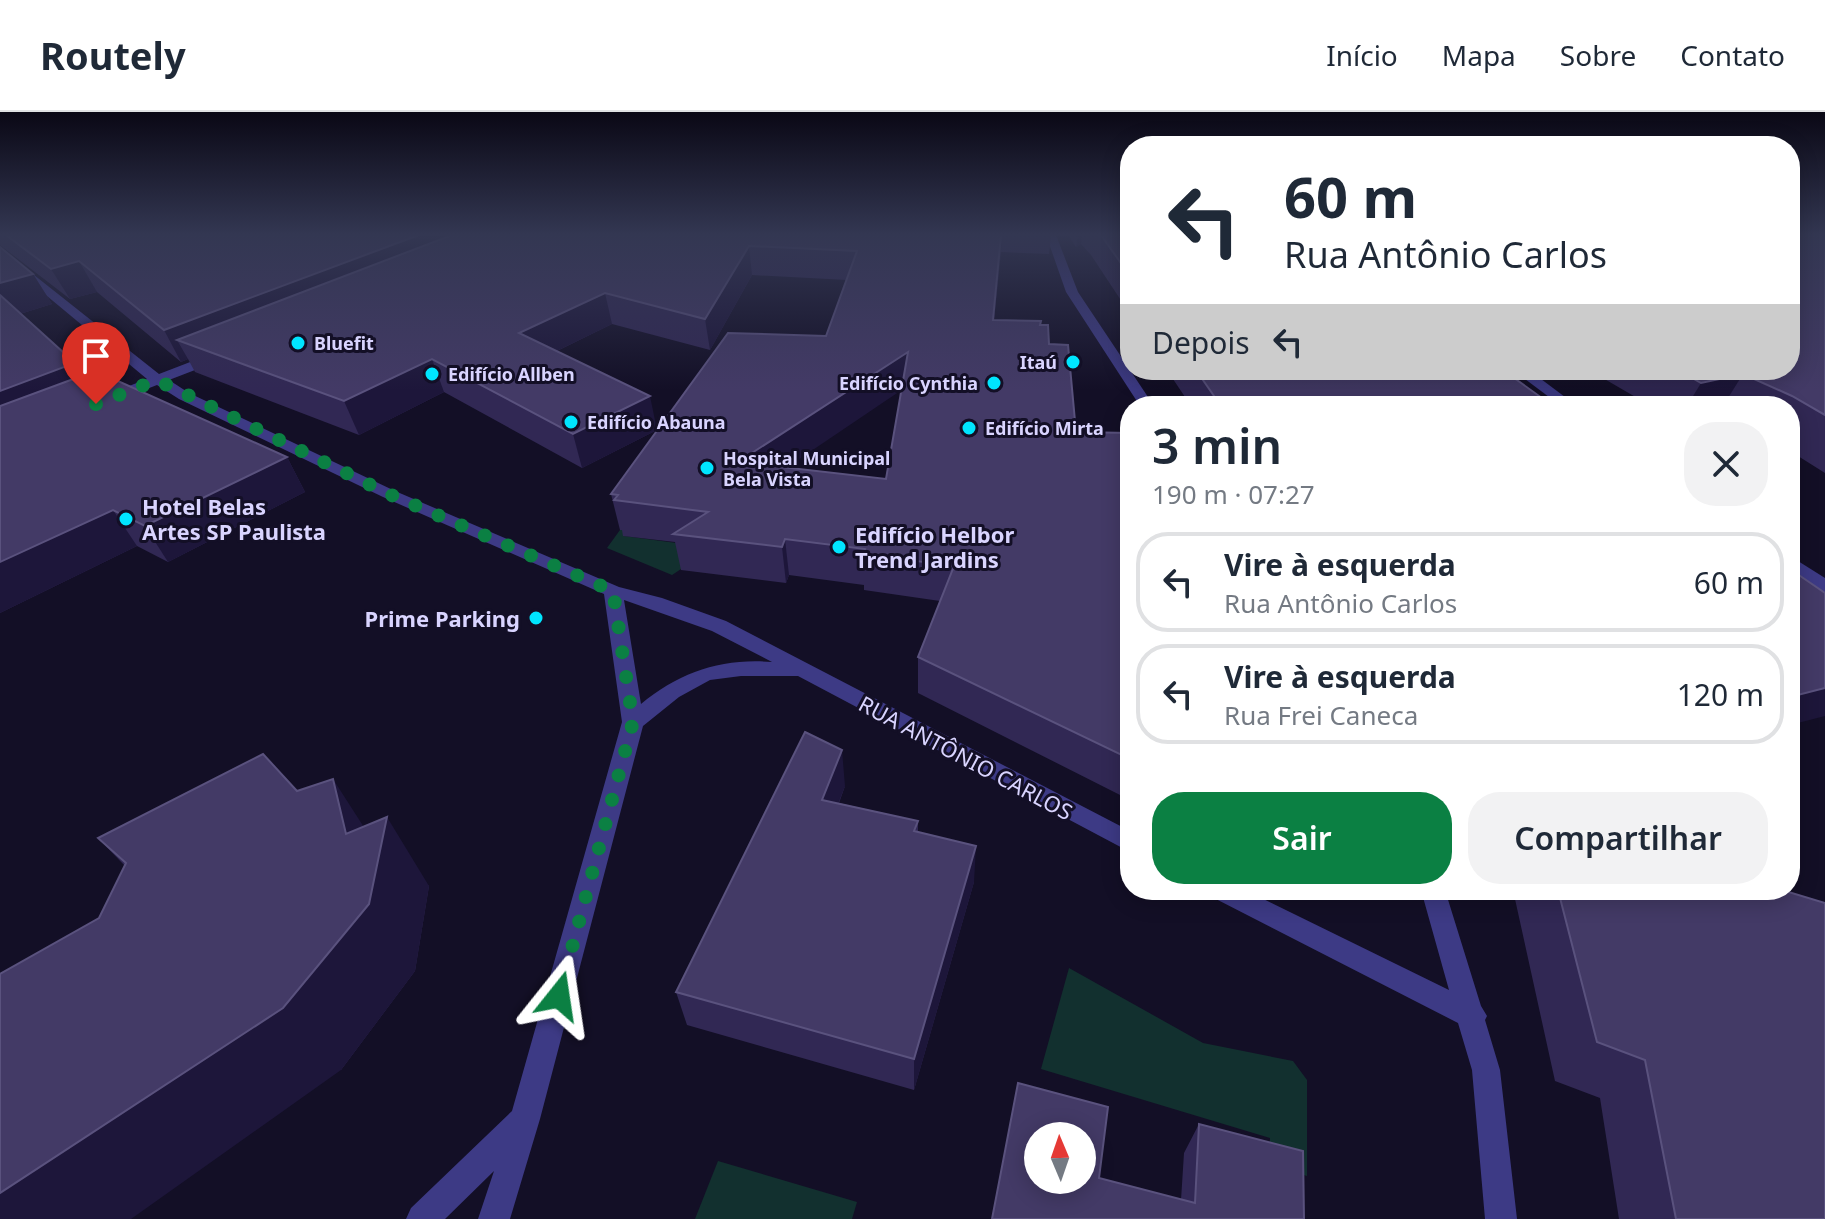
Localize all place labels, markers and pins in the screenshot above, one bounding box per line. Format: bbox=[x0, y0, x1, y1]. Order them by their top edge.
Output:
pin bbox=[62, 322, 130, 404]
place label: Bluefit bbox=[314, 331, 374, 355]
marker: Bluefit bbox=[289, 334, 307, 352]
place label: Itaú bbox=[1020, 350, 1057, 374]
marker: Itaú bbox=[1064, 353, 1082, 371]
place label: Edifício Allben bbox=[448, 362, 575, 386]
marker: Edifício Allben bbox=[423, 365, 441, 383]
place label: Edifício Cynthia bbox=[839, 371, 978, 395]
marker: Edifício Cynthia bbox=[985, 374, 1003, 392]
place label: Edifício Abauna bbox=[587, 410, 726, 434]
marker: Edifício Abauna bbox=[562, 413, 580, 431]
place label: Edifício Mirta bbox=[985, 416, 1104, 440]
marker: Edifício Mirta bbox=[960, 419, 978, 437]
place label: Hospital Municipal Bela Vista bbox=[723, 446, 890, 491]
marker: Hospital Municipal Bela Vista bbox=[698, 459, 716, 477]
place label: Hotel Belas Artes SP Paulista bbox=[142, 491, 326, 546]
marker: Hotel Belas Artes SP Paulista bbox=[117, 510, 135, 528]
place label: Edifício Helbor Trend Jardins bbox=[855, 519, 1014, 574]
marker: Edifício Helbor Trend Jardins bbox=[830, 538, 848, 556]
place label: Prime Parking bbox=[365, 603, 520, 633]
marker: Prime Parking bbox=[527, 609, 545, 627]

